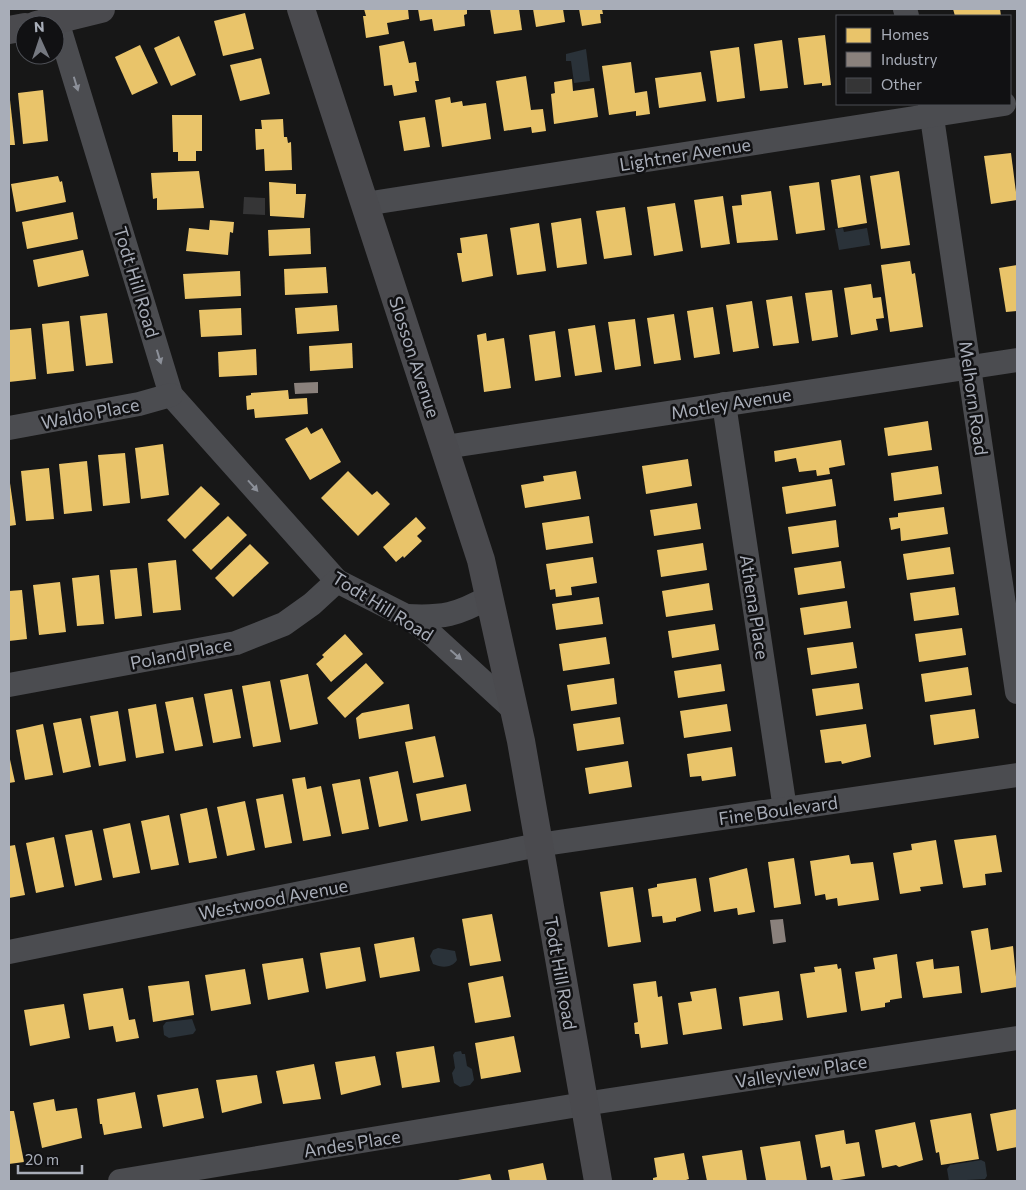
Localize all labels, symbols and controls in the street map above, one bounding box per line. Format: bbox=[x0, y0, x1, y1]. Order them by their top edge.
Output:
north arrow bbox=[15, 15, 65, 65]
legend bbox=[836, 15, 1011, 105]
text: N bbox=[34, 18, 45, 35]
text: Homes bbox=[881, 25, 929, 43]
text: Industry bbox=[881, 50, 938, 68]
text: Other bbox=[881, 75, 922, 93]
one-way arrow bbox=[72, 77, 80, 92]
street label: Lightner Avenue bbox=[618, 133, 752, 175]
street label: Todt Hill Road bbox=[110, 224, 164, 340]
street label: Slosson Avenue bbox=[385, 293, 445, 421]
street label: Melhorn Road bbox=[955, 339, 993, 457]
one-way arrow bbox=[156, 349, 164, 364]
street label: Motley Avenue bbox=[669, 383, 793, 423]
street label: Waldo Place bbox=[39, 393, 141, 433]
one-way arrow bbox=[247, 480, 258, 493]
street label: Athena Place bbox=[736, 553, 774, 661]
street label: Todt Hill Road bbox=[328, 566, 438, 646]
street label: Poland Place bbox=[128, 632, 234, 674]
one-way arrow bbox=[449, 649, 461, 661]
street label: Fine Boulevard bbox=[717, 791, 839, 829]
street label: Westwood Avenue bbox=[197, 874, 349, 924]
street label: Todt Hill Road bbox=[540, 915, 582, 1031]
street label: Valleyview Place bbox=[733, 1050, 869, 1092]
street label: Andes Place bbox=[302, 1124, 402, 1162]
scale bar bbox=[18, 1142, 81, 1174]
text: 20 m bbox=[25, 1150, 59, 1168]

